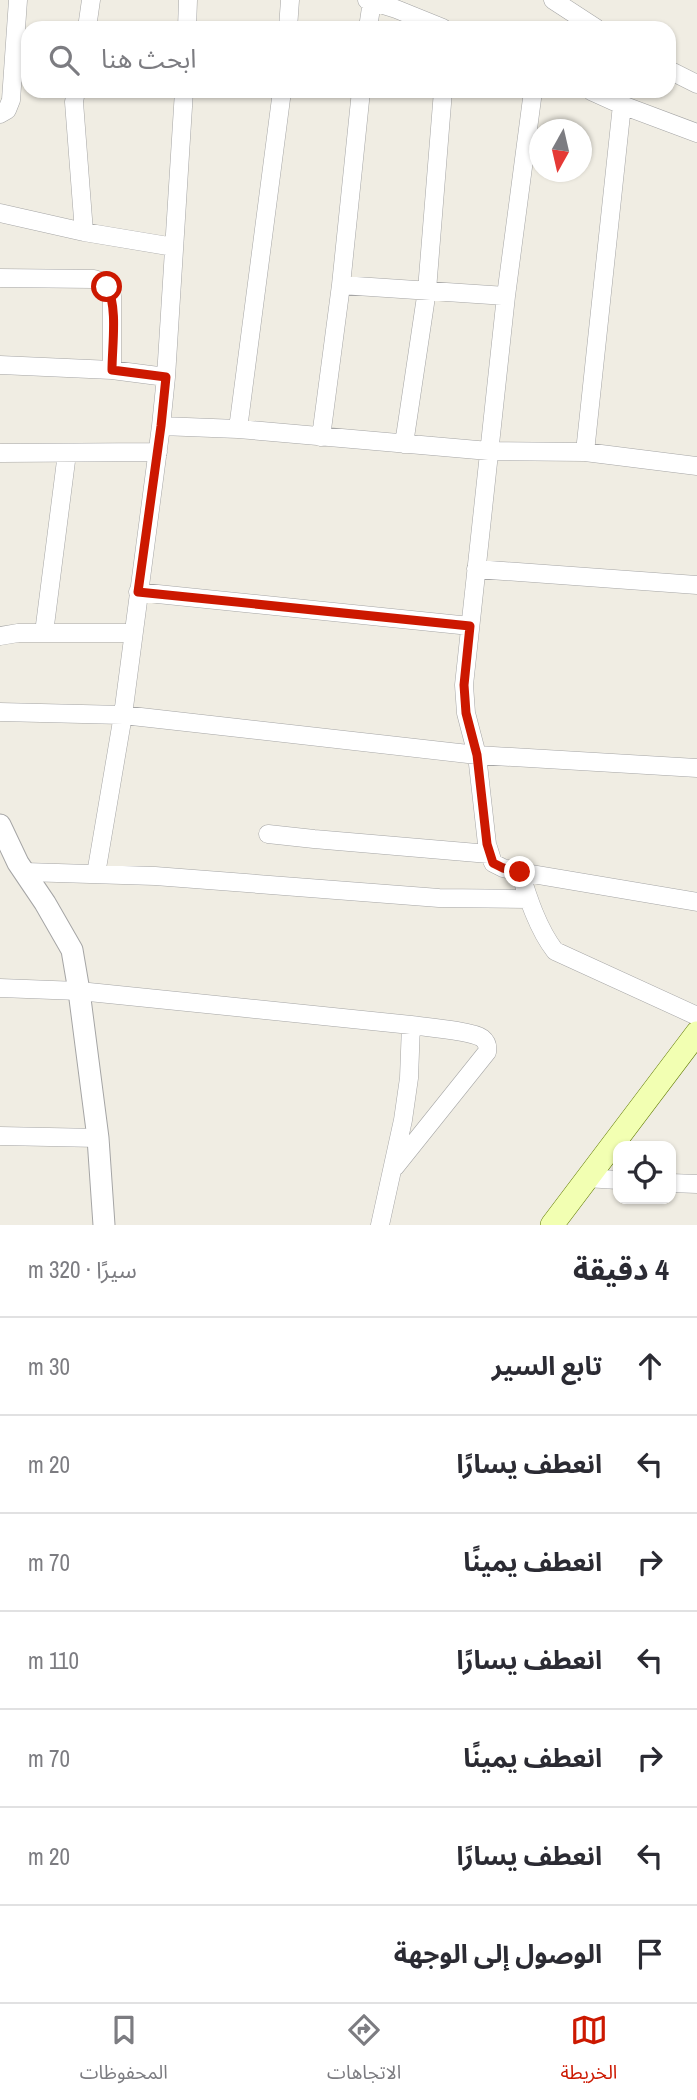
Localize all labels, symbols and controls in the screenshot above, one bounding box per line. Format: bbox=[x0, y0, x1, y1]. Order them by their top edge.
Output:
search box bbox=[21, 21, 676, 98]
icon: search bbox=[45, 41, 83, 79]
text: ابحث هنا bbox=[101, 41, 197, 76]
north arrow bbox=[529, 119, 592, 182]
route start bbox=[91, 271, 122, 302]
route end bbox=[504, 856, 535, 887]
map controls bbox=[613, 1141, 676, 1204]
button: locate bbox=[613, 1141, 676, 1204]
text: 4 دقيقة bbox=[573, 1249, 669, 1289]
text: سيرًا · 320 m bbox=[28, 1254, 137, 1285]
icon: ahead bbox=[631, 1347, 669, 1385]
text: تابع السير bbox=[492, 1348, 602, 1383]
text: 30 m bbox=[28, 1351, 70, 1382]
icon: left bbox=[631, 1445, 669, 1483]
text: انعطف يسارًا bbox=[456, 1446, 602, 1481]
text: 20 m bbox=[28, 1449, 70, 1480]
icon: right bbox=[631, 1543, 669, 1581]
text: انعطف يمينًا bbox=[463, 1544, 602, 1579]
text: 70 m bbox=[28, 1547, 70, 1578]
icon: left bbox=[631, 1641, 669, 1679]
text: انعطف يسارًا bbox=[456, 1642, 602, 1677]
text: 110 m bbox=[28, 1645, 79, 1676]
icon: right bbox=[631, 1739, 669, 1777]
text: انعطف يمينًا bbox=[463, 1740, 602, 1775]
text: 70 m bbox=[28, 1743, 70, 1774]
icon: left bbox=[631, 1837, 669, 1875]
text: انعطف يسارًا bbox=[456, 1838, 602, 1873]
text: 20 m bbox=[28, 1841, 70, 1872]
icon: arrive bbox=[631, 1935, 669, 1973]
text: الوصول إلى الوجهة bbox=[394, 1936, 602, 1971]
tab: المحفوظات bbox=[80, 2011, 168, 2093]
tab: الاتجاهات bbox=[327, 2011, 401, 2093]
tab: الخريطة bbox=[560, 2011, 617, 2093]

